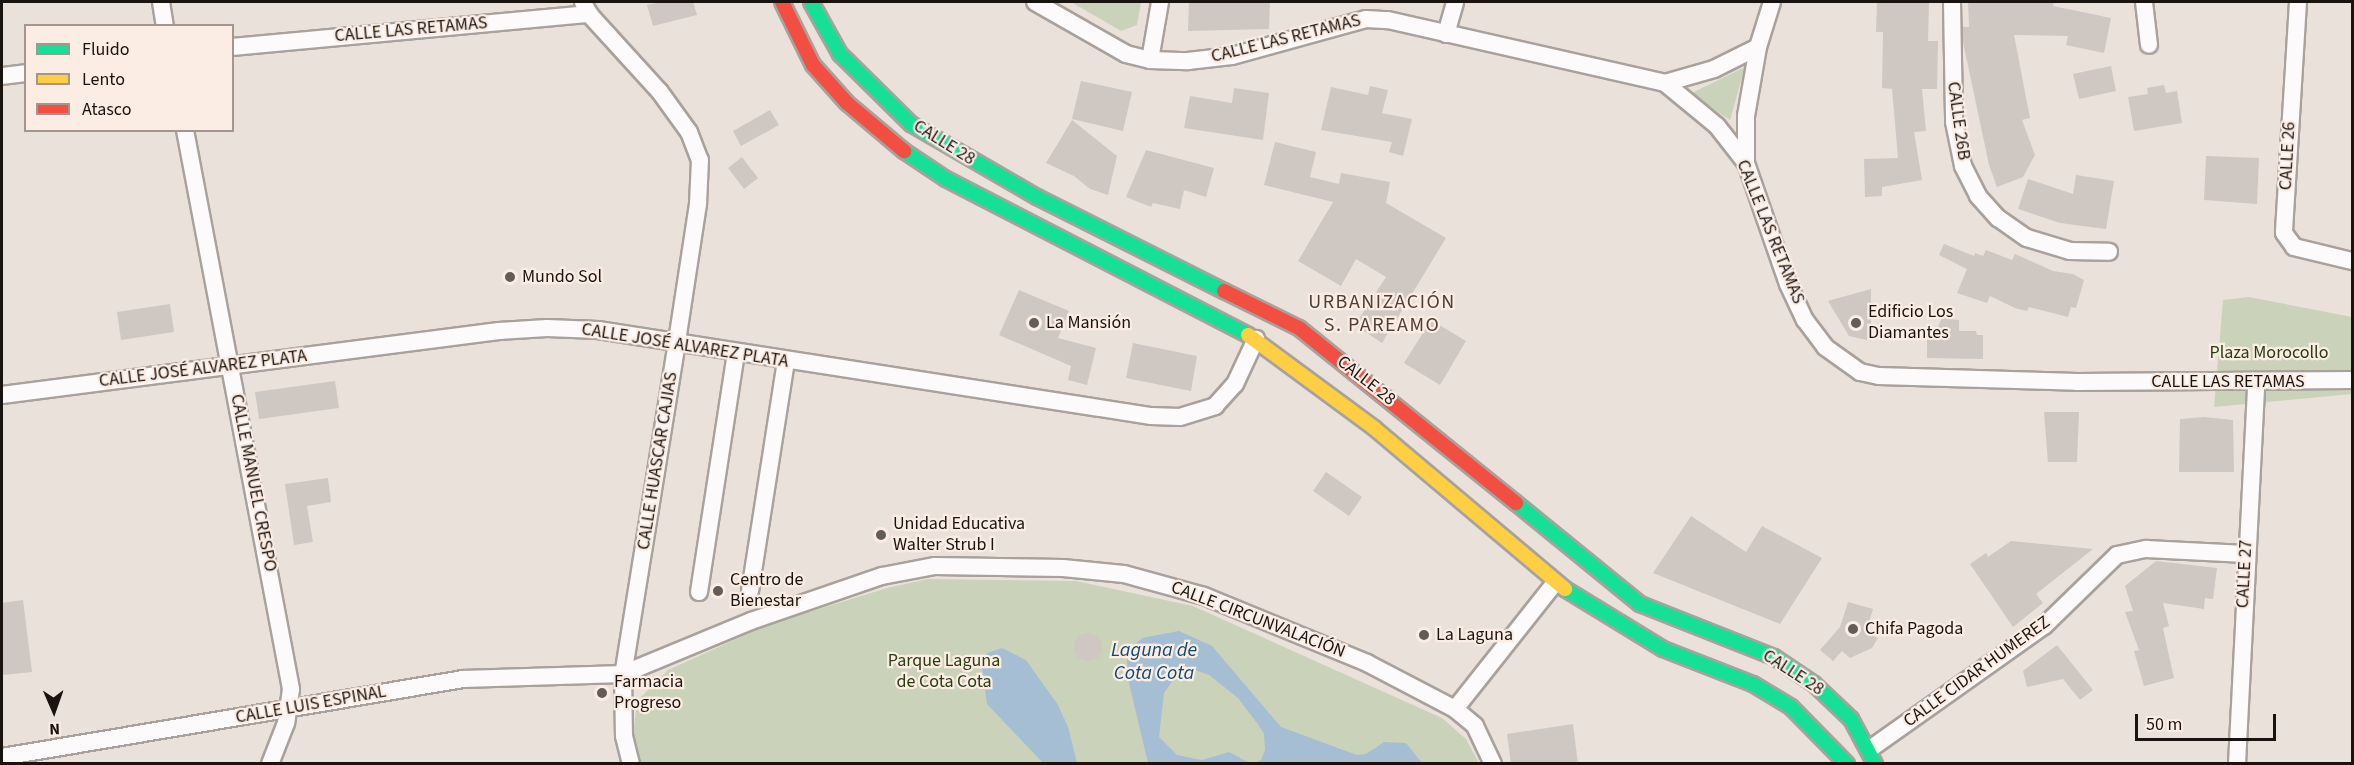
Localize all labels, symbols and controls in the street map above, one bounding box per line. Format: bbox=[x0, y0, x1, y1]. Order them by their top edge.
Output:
street label: CALLE LAS RETAMAS bbox=[1209, 10, 1363, 68]
street label: CALLE LAS RETAMAS bbox=[334, 13, 488, 47]
legend bbox=[24, 24, 234, 132]
text: Fluido bbox=[82, 37, 129, 62]
text: Lento bbox=[82, 67, 125, 92]
street label: CALLE 26B bbox=[1942, 80, 1974, 162]
text: Atasco bbox=[82, 97, 131, 122]
street label: CALLE 28 bbox=[909, 116, 979, 170]
street label: CALLE 26 bbox=[2275, 121, 2301, 191]
street label: CALLE LAS RETAMAS bbox=[1731, 157, 1809, 307]
place label: Mundo Sol bbox=[522, 266, 602, 288]
marker: Mundo Sol bbox=[503, 270, 517, 284]
district label: URBANIZACIÓN S. PAREAMO bbox=[1308, 291, 1456, 338]
place label: Edificio Los Diamantes bbox=[1868, 302, 1953, 344]
place label: La Mansión bbox=[1046, 312, 1131, 334]
marker: La Mansión bbox=[1027, 316, 1041, 330]
marker: Edificio Los Diamantes bbox=[1849, 316, 1863, 330]
street label: CALLE JOSÉ ALVAREZ PLATA bbox=[580, 319, 790, 373]
park label: Plaza Morocollo bbox=[2210, 342, 2328, 364]
street label: CALLE JOSÉ ALVAREZ PLATA bbox=[98, 346, 308, 392]
street label: CALLE 28 bbox=[1332, 351, 1400, 411]
street label: CALLE HUASCAR CAJIAS bbox=[633, 371, 683, 551]
street label: CALLE LAS RETAMAS bbox=[2151, 371, 2305, 393]
street label: CALLE MANUEL CRESPO bbox=[225, 392, 281, 574]
place label: Unidad Educativa Walter Strub I bbox=[893, 514, 1025, 556]
marker: Unidad Educativa Walter Strub I bbox=[874, 528, 888, 542]
street label: CALLE 27 bbox=[2232, 539, 2258, 609]
place label: Centro de Bienestar bbox=[730, 570, 803, 612]
street label: CALLE CIRCUNVALACIÓN bbox=[1168, 577, 1348, 663]
marker: Centro de Bienestar bbox=[711, 584, 725, 598]
street label: CALLE CIDAR HUMEREZ bbox=[1900, 612, 2054, 732]
place label: Chifa Pagoda bbox=[1865, 618, 1963, 640]
marker: Chifa Pagoda bbox=[1846, 622, 1860, 636]
place label: La Laguna bbox=[1436, 624, 1513, 646]
marker: La Laguna bbox=[1417, 628, 1431, 642]
water label: Laguna de Cota Cota bbox=[1111, 638, 1197, 685]
street label: CALLE 28 bbox=[1758, 645, 1828, 701]
park label: Parque Laguna de Cota Cota bbox=[888, 651, 1000, 694]
place label: Farmacia Progreso bbox=[614, 672, 683, 714]
north arrow bbox=[24, 681, 84, 741]
street label: CALLE LUIS ESPINAL bbox=[234, 681, 388, 729]
marker: Farmacia Progreso bbox=[595, 686, 609, 700]
scale bar bbox=[2138, 702, 2279, 740]
text: 50 m bbox=[2146, 712, 2182, 737]
text: N bbox=[49, 718, 60, 740]

